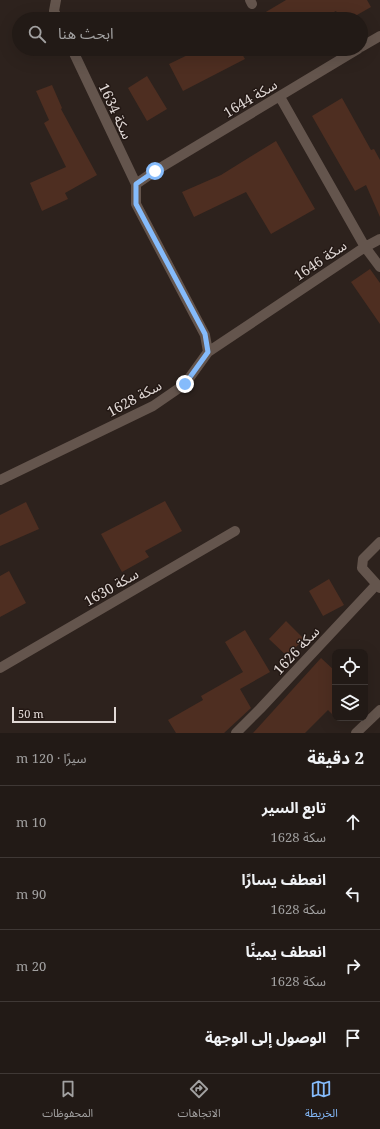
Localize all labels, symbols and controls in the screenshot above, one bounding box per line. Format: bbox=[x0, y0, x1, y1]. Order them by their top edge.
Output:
search box bbox=[12, 12, 368, 56]
icon: search bbox=[26, 23, 48, 45]
text: ابحث هنا bbox=[58, 23, 114, 43]
street label: سكة 1644 bbox=[219, 74, 281, 122]
street label: سكة 1634 bbox=[95, 80, 137, 142]
route start bbox=[146, 162, 164, 180]
street label: سكة 1646 bbox=[290, 235, 350, 285]
street label: سكة 1628 bbox=[103, 375, 165, 421]
route end bbox=[176, 375, 194, 393]
street label: سكة 1630 bbox=[80, 564, 142, 610]
street label: سكة 1626 bbox=[269, 622, 323, 678]
map controls bbox=[332, 649, 368, 721]
button: locate bbox=[332, 649, 368, 685]
button: layers bbox=[332, 685, 368, 721]
scale bar bbox=[12, 705, 116, 724]
text: 50 m bbox=[18, 706, 44, 721]
text: 2 دقيقة bbox=[307, 746, 364, 769]
text: سيرًا · 120 m bbox=[16, 749, 86, 767]
text: تابع السير bbox=[262, 797, 326, 817]
icon: ahead bbox=[342, 811, 364, 833]
text: 10 m bbox=[16, 813, 46, 831]
text: سكة 1628 bbox=[270, 828, 326, 846]
text: انعطف يسارًا bbox=[242, 869, 326, 889]
icon: left bbox=[342, 883, 364, 905]
text: 90 m bbox=[16, 885, 46, 903]
text: سكة 1628 bbox=[270, 900, 326, 918]
text: انعطف يمينًا bbox=[245, 941, 326, 961]
icon: right bbox=[342, 955, 364, 977]
text: 20 m bbox=[16, 957, 46, 975]
text: سكة 1628 bbox=[270, 972, 326, 990]
text: الوصول إلى الوجهة bbox=[205, 1027, 326, 1047]
icon: arrive bbox=[342, 1027, 364, 1049]
tab: المحفوظات bbox=[42, 1078, 93, 1125]
tab: الاتجاهات bbox=[178, 1078, 221, 1125]
tab: الخريطة bbox=[305, 1078, 338, 1125]

